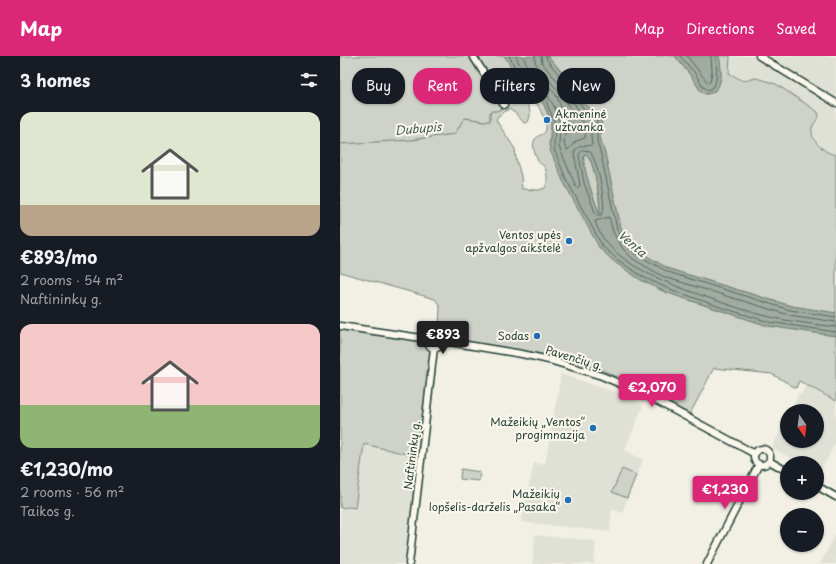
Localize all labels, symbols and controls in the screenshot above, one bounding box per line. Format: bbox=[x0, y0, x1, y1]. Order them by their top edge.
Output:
text: Map bbox=[20, 14, 62, 42]
text: Map bbox=[634, 18, 664, 39]
text: Directions bbox=[686, 18, 754, 39]
text: Saved bbox=[776, 18, 816, 39]
text: 3 homes bbox=[20, 67, 90, 93]
chip: Buy bbox=[352, 68, 405, 104]
chip: Rent bbox=[413, 68, 472, 104]
chip: Filters bbox=[480, 68, 549, 104]
chip: New bbox=[557, 68, 615, 104]
icon: filters bbox=[298, 69, 320, 91]
place label: Akmeninė užtvanka bbox=[555, 105, 607, 135]
marker: Akmeninė užtvanka bbox=[542, 115, 552, 125]
water label: Dubupis bbox=[394, 117, 444, 139]
icon: home bbox=[134, 138, 206, 210]
place label: Ventos upės apžvalgos aikštelė bbox=[465, 226, 561, 256]
water label: Venta bbox=[614, 226, 651, 261]
marker: Ventos upės apžvalgos aikštelė bbox=[564, 236, 574, 246]
text: €893/mo bbox=[20, 244, 97, 270]
text: 2 rooms · 54 m² bbox=[20, 270, 123, 289]
text: Naftininkų g. bbox=[20, 289, 102, 308]
pin: €893 bbox=[419, 321, 467, 355]
text: €893 bbox=[426, 324, 460, 343]
place label: Sodas bbox=[498, 327, 529, 344]
marker: Sodas bbox=[532, 331, 542, 341]
street label: Pavenčių g. bbox=[543, 341, 605, 374]
icon: home bbox=[134, 350, 206, 422]
pin: €2,070 bbox=[619, 374, 685, 408]
text: €2,070 bbox=[628, 377, 676, 396]
north arrow bbox=[780, 404, 824, 448]
map controls bbox=[780, 404, 824, 552]
place label: Mažeikių „Ventos“ progimnazija bbox=[490, 413, 585, 443]
street label: Naftininkų g. bbox=[399, 419, 424, 490]
marker: Mažeikių „Ventos“ progimnazija bbox=[588, 423, 598, 433]
text: €1,230/mo bbox=[20, 456, 113, 482]
button: + bbox=[780, 456, 824, 500]
pin: €1,230 bbox=[692, 476, 758, 510]
text: €1,230 bbox=[702, 479, 748, 498]
text: 2 rooms · 56 m² bbox=[20, 482, 124, 501]
place label: Mažeikių lopšelis-darželis „Pasaka“ bbox=[429, 485, 560, 515]
marker: Mažeikių lopšelis-darželis „Pasaka“ bbox=[563, 495, 573, 505]
text: Taikos g. bbox=[20, 501, 75, 520]
button: − bbox=[780, 508, 824, 552]

